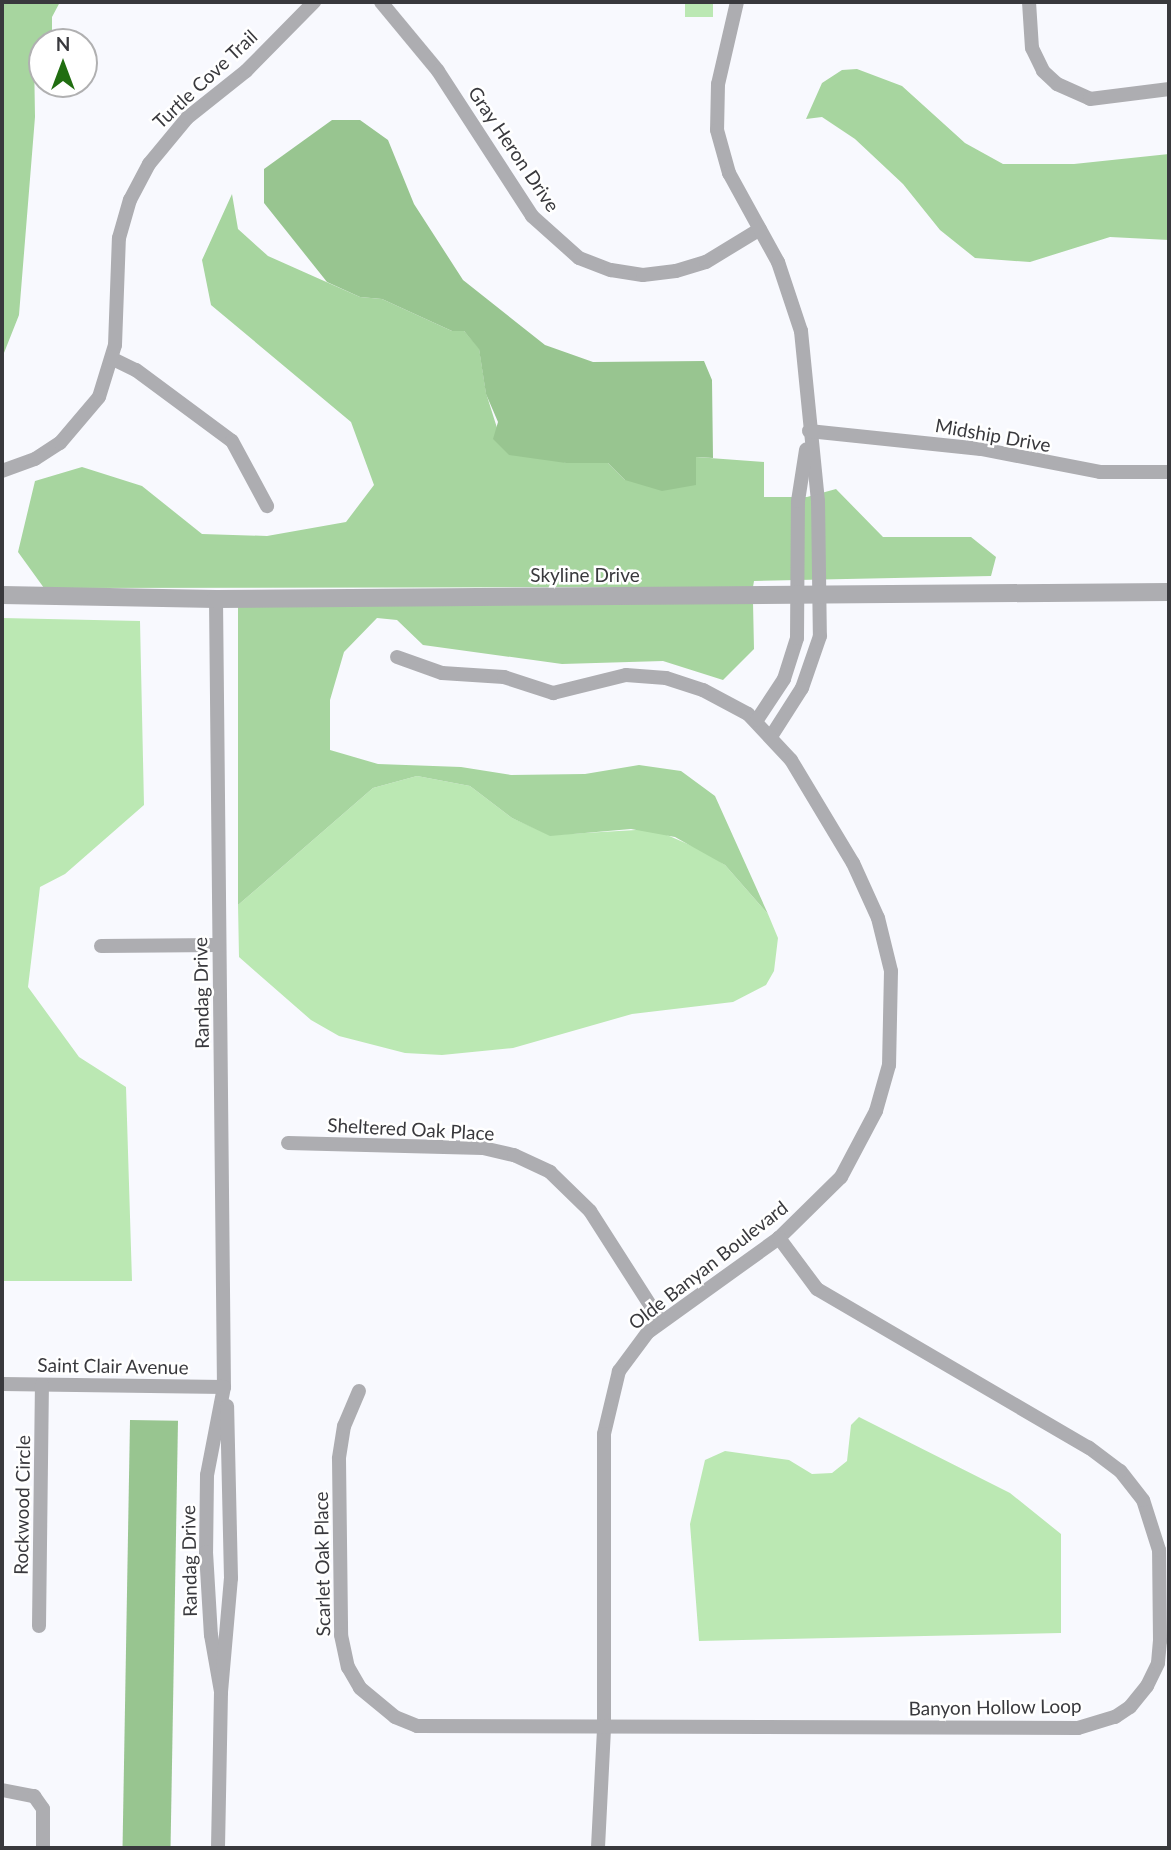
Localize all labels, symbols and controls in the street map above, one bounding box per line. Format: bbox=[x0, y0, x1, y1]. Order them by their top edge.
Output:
street label: Turtle Cove Trail bbox=[148, 25, 262, 133]
north arrow bbox=[28, 28, 98, 98]
text: N bbox=[56, 32, 70, 55]
street label: Gray Heron Drive bbox=[464, 82, 564, 216]
street label: Midship Drive bbox=[933, 414, 1053, 456]
street label: Skyline Drive bbox=[530, 564, 640, 586]
street label: Randag Drive bbox=[189, 937, 213, 1049]
street label: Sheltered Oak Place bbox=[327, 1113, 495, 1145]
street label: Olde Banyan Boulevard bbox=[624, 1196, 792, 1334]
street label: Saint Clair Avenue bbox=[37, 1353, 189, 1379]
street label: Rockwood Circle bbox=[9, 1435, 35, 1575]
street label: Scarlet Oak Place bbox=[309, 1491, 335, 1637]
street label: Randag Drive bbox=[177, 1505, 201, 1617]
street label: Banyon Hollow Loop bbox=[908, 1694, 1082, 1720]

